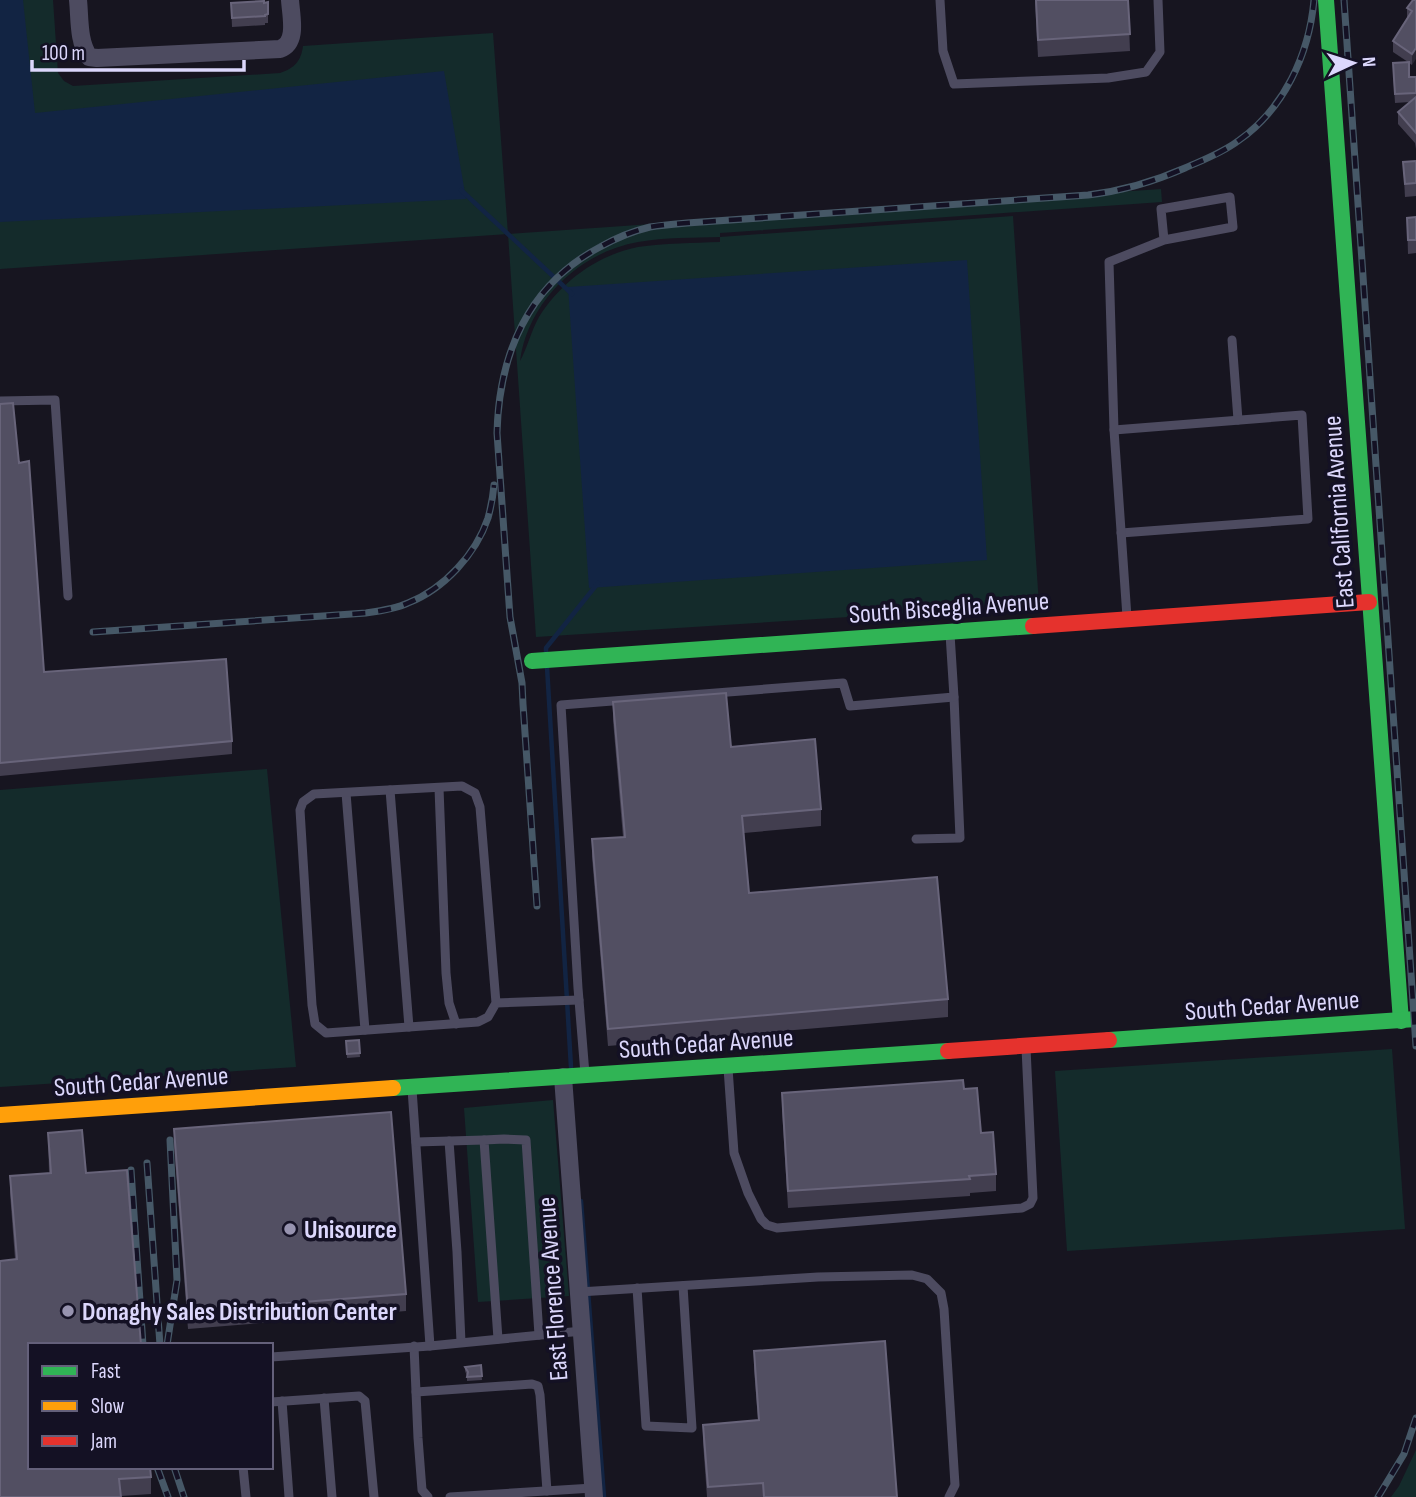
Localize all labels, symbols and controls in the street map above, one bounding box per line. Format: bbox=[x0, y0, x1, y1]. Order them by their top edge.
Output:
scale bar bbox=[32, 28, 243, 72]
north arrow bbox=[1318, 28, 1388, 98]
text: 100 m bbox=[42, 41, 85, 66]
text: N bbox=[1357, 56, 1380, 68]
street label: East California Avenue bbox=[1317, 415, 1362, 609]
street label: South Bisceglia Avenue bbox=[848, 586, 1050, 631]
street label: South Cedar Avenue bbox=[1184, 985, 1360, 1028]
street label: South Cedar Avenue bbox=[618, 1023, 794, 1066]
street label: South Cedar Avenue bbox=[53, 1061, 229, 1104]
street label: East Florence Avenue bbox=[532, 1196, 575, 1382]
place label: Unisource bbox=[304, 1215, 397, 1246]
marker: Unisource bbox=[282, 1221, 298, 1237]
place label: Donaghy Sales Distribution Center bbox=[82, 1297, 397, 1328]
marker: Donaghy Sales Distribution Center bbox=[60, 1303, 76, 1319]
legend bbox=[28, 1343, 273, 1469]
text: Fast bbox=[91, 1359, 121, 1384]
text: Slow bbox=[91, 1394, 125, 1419]
text: Jam bbox=[90, 1429, 117, 1454]

